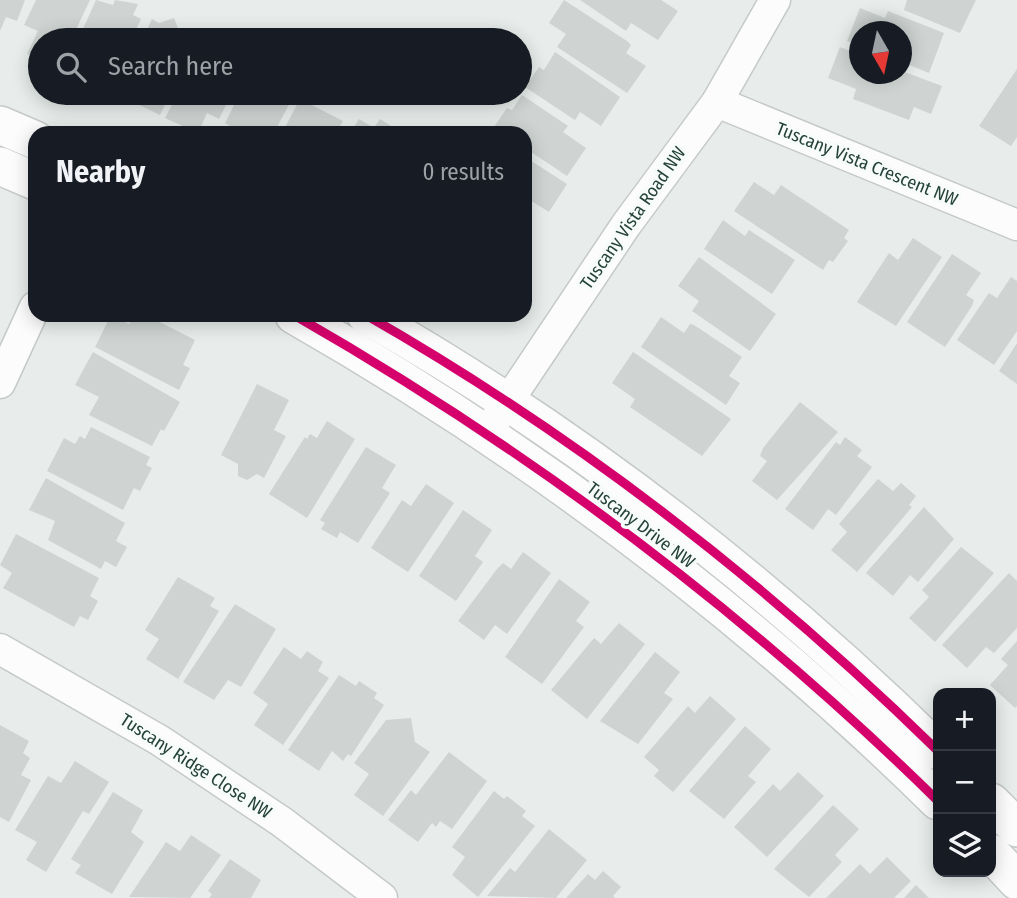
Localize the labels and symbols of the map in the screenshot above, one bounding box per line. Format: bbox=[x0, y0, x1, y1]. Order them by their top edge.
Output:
north arrow bbox=[849, 21, 912, 84]
street label: Tuscany Vista Crescent NW bbox=[773, 117, 962, 211]
street label: Tuscany Vista Road NW bbox=[576, 142, 691, 293]
street label: Tuscany Drive NW bbox=[583, 477, 700, 573]
street label: Tuscany Ridge Close NW bbox=[116, 709, 276, 824]

